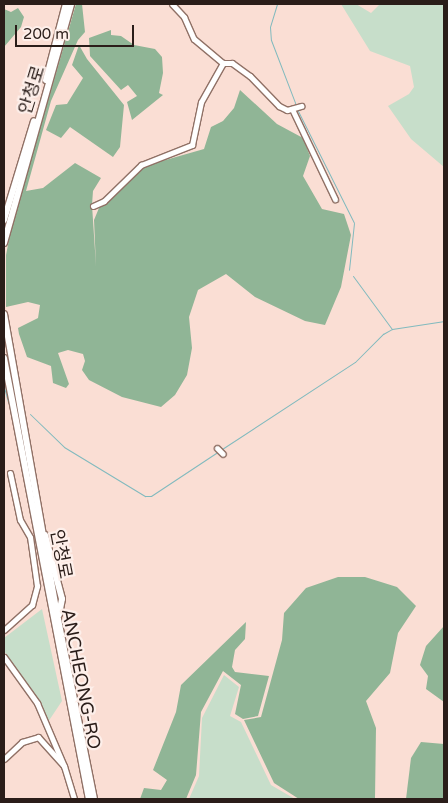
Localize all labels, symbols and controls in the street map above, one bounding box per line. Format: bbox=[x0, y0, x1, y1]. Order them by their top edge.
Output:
scale bar bbox=[18, 15, 136, 47]
text: 200 m bbox=[23, 25, 69, 43]
street label: 안청로 bbox=[14, 63, 50, 117]
street label: 안청로 bbox=[46, 528, 76, 580]
street label: ANCHEONG-RO bbox=[57, 607, 105, 751]

